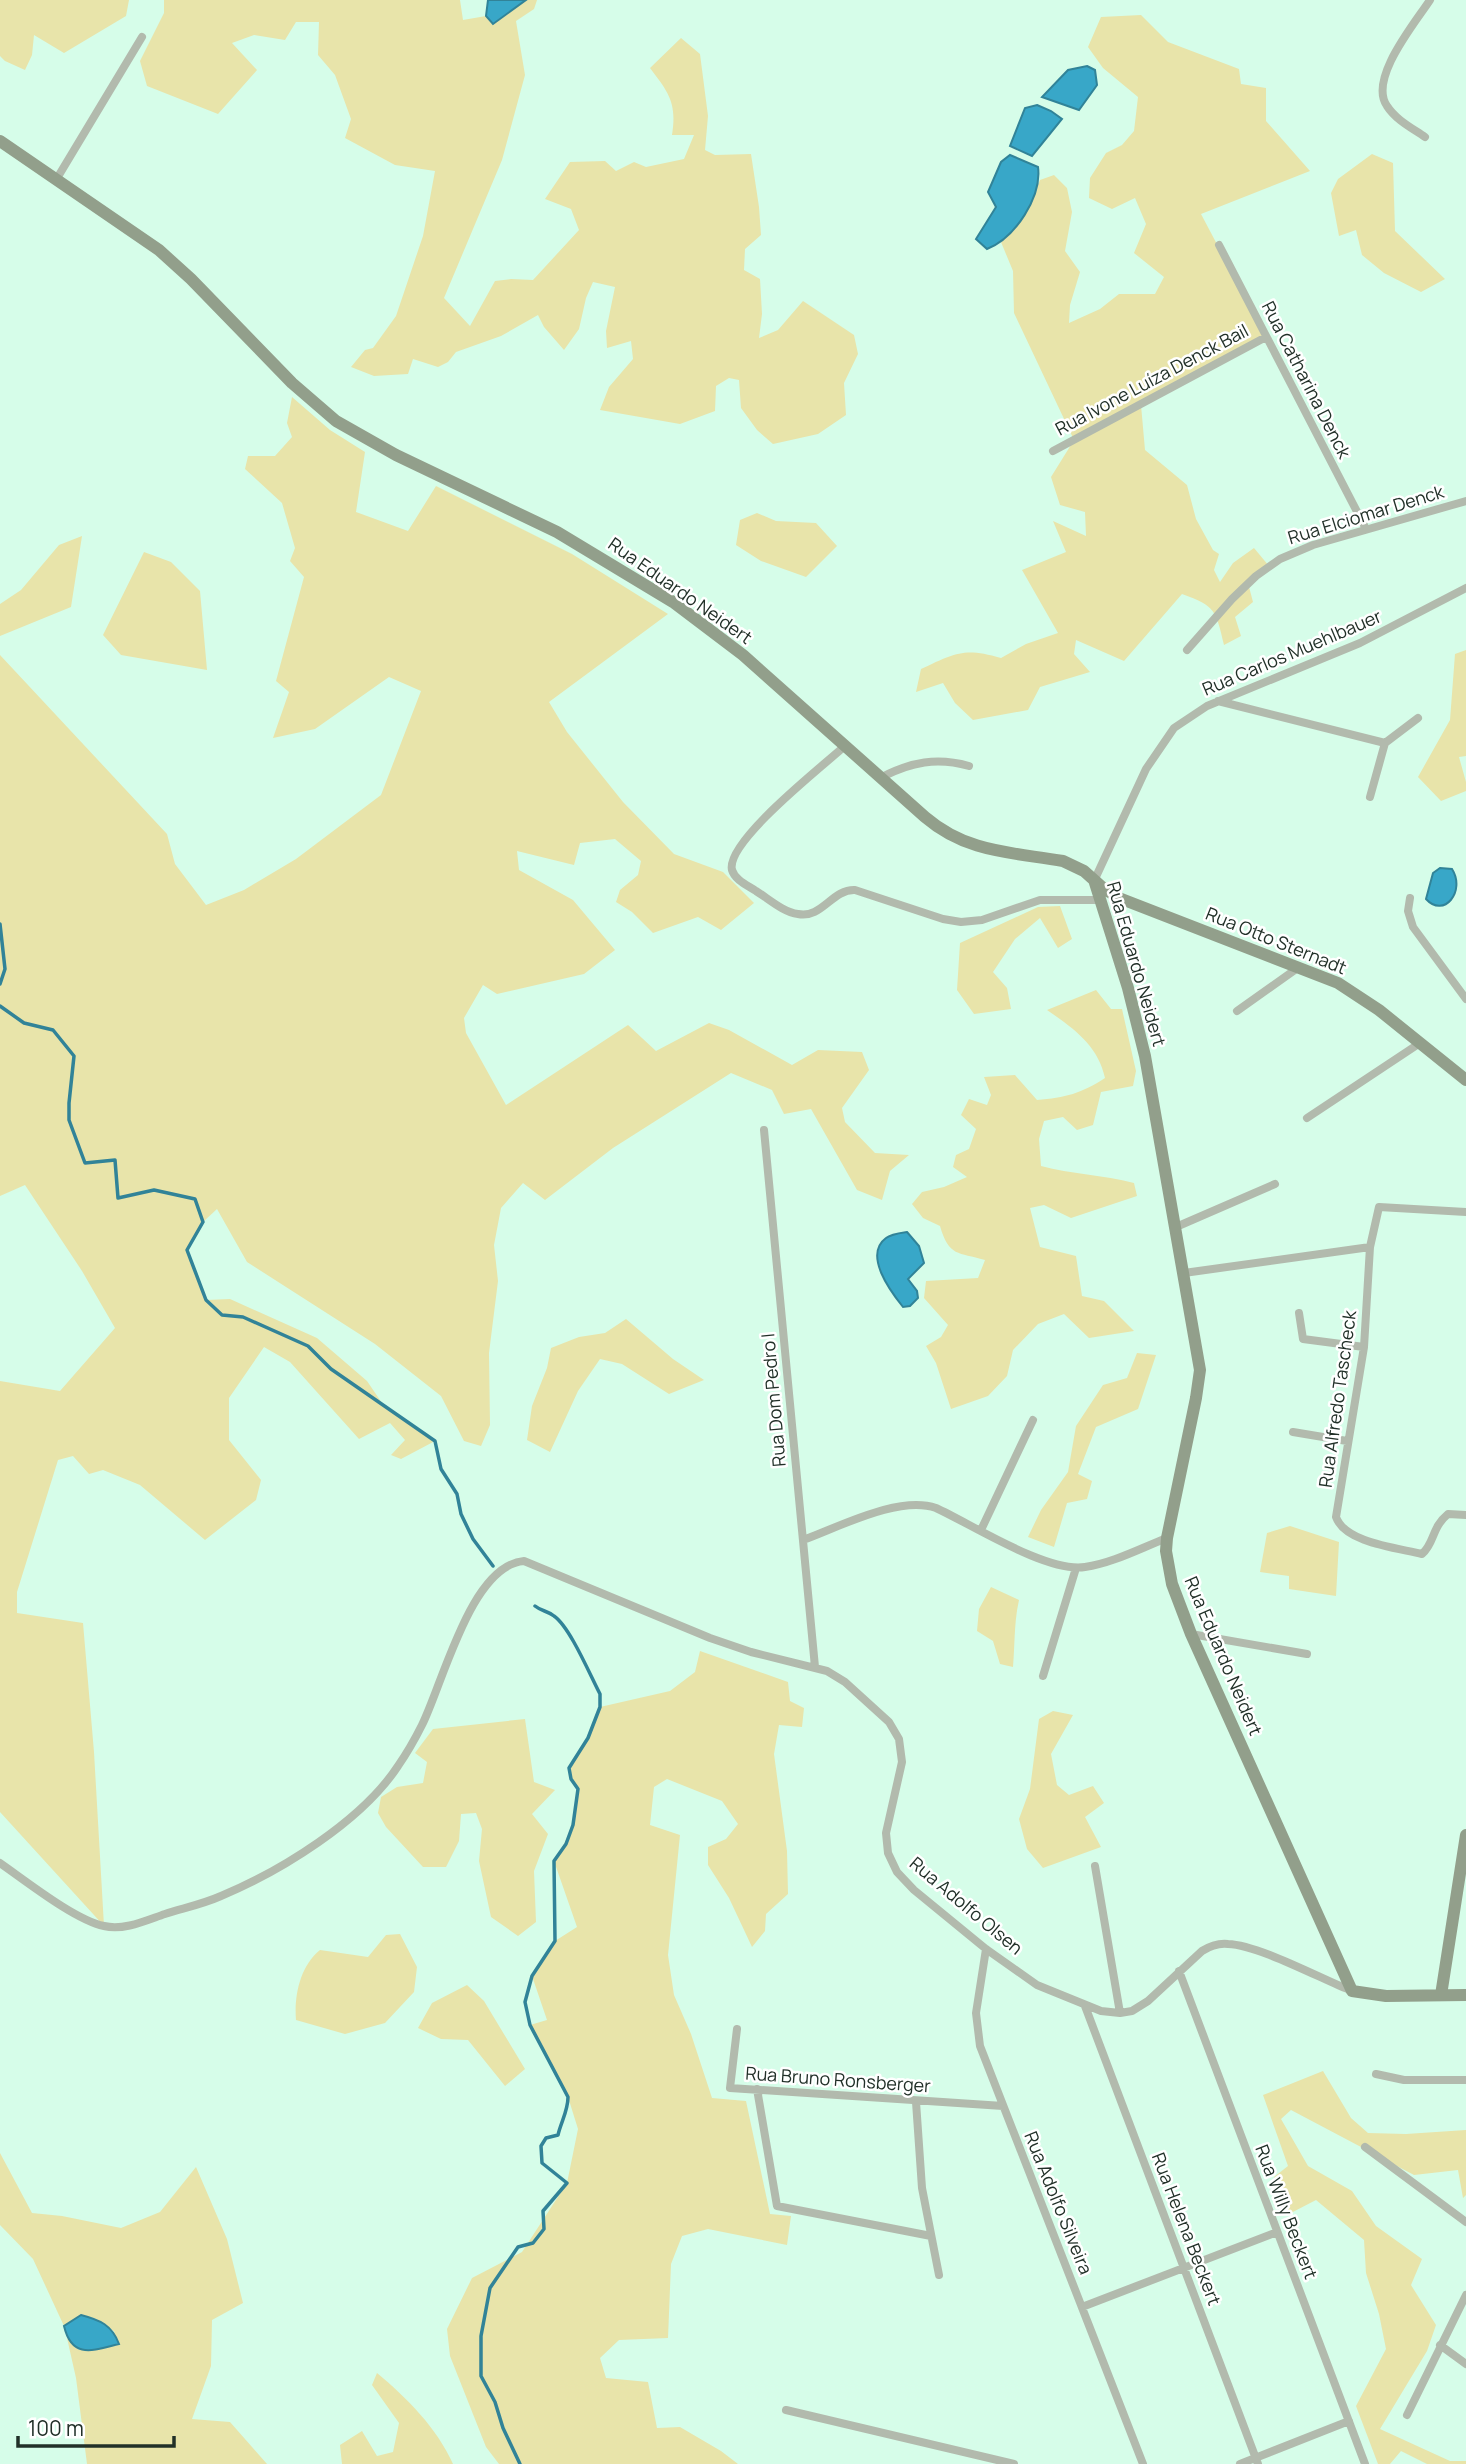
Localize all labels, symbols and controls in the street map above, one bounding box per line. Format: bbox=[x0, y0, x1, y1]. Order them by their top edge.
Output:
street label: Rua Catharina Denck bbox=[1257, 297, 1357, 463]
street label: Rua Ivone Luíza Denck Bail bbox=[1051, 318, 1252, 440]
street label: Rua Elciomar Denck bbox=[1285, 479, 1448, 549]
street label: Rua Eduardo Neidert bbox=[604, 531, 757, 649]
street label: Rua Carlos Muehlbauer bbox=[1198, 603, 1385, 701]
street label: Rua Eduardo Neidert bbox=[1102, 879, 1172, 1049]
street label: Rua Otto Sternadt bbox=[1202, 901, 1350, 979]
street label: Rua Alfredo Tascheck bbox=[1313, 1308, 1361, 1489]
street label: Rua Dom Pedro I bbox=[755, 1332, 791, 1468]
street label: Rua Eduardo Neidert bbox=[1180, 1572, 1268, 1739]
street label: Rua Adolfo Olsen bbox=[905, 1851, 1028, 1960]
street label: Rua Bruno Ronsberger bbox=[745, 2061, 932, 2097]
street label: Rua Adolfo Silveira bbox=[1019, 2128, 1099, 2278]
street label: Rua Willy Beckert bbox=[1250, 2141, 1324, 2282]
street label: Rua Helena Beckert bbox=[1147, 2149, 1227, 2308]
scale bar bbox=[18, 2404, 173, 2448]
text: 100 m bbox=[28, 2414, 84, 2442]

